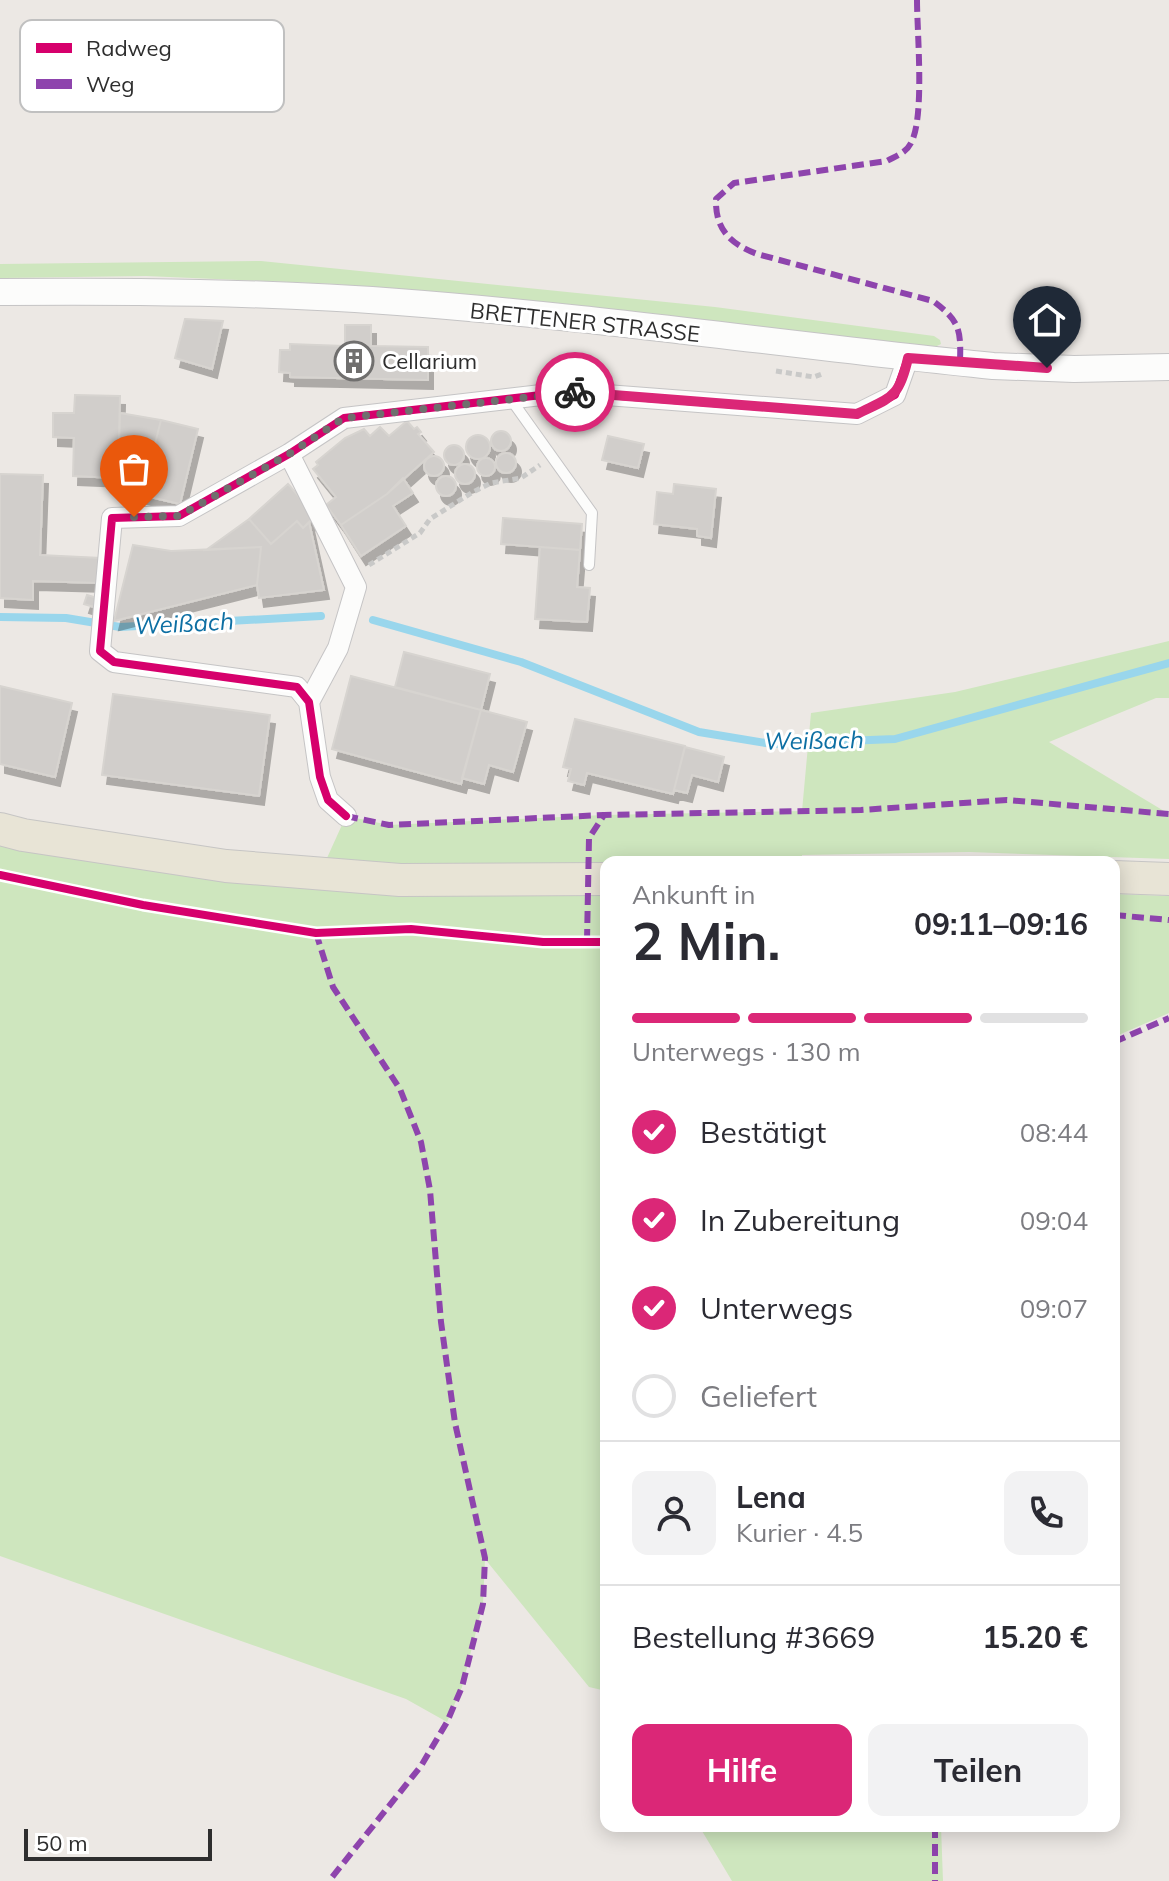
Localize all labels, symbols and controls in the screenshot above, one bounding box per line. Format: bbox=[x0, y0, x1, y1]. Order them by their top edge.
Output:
legend bbox=[20, 20, 284, 112]
text: Radweg bbox=[86, 34, 172, 62]
text: Weg bbox=[86, 70, 134, 98]
pin bbox=[1013, 286, 1081, 368]
street label: BRETTENER STRASSE bbox=[469, 296, 701, 348]
icon: home bbox=[1025, 298, 1069, 342]
building icon: Cellarium bbox=[333, 340, 375, 382]
place label: Cellarium bbox=[382, 347, 477, 375]
courier bbox=[535, 352, 615, 432]
icon: bike bbox=[553, 370, 597, 414]
pin bbox=[100, 435, 168, 517]
icon: bag bbox=[112, 447, 156, 491]
water label: Weißach bbox=[133, 605, 235, 641]
water label: Weißach bbox=[764, 724, 864, 756]
text: Ankunft in bbox=[632, 878, 755, 911]
text: 09:11–09:16 bbox=[914, 905, 1088, 943]
text: 2 Min. bbox=[632, 908, 781, 973]
text: Unterwegs · 130 m bbox=[632, 1035, 861, 1068]
icon: check bbox=[632, 1110, 676, 1154]
text: Bestätigt bbox=[700, 1113, 826, 1151]
text: 08:44 bbox=[1020, 1116, 1088, 1149]
icon: check bbox=[632, 1198, 676, 1242]
text: In Zubereitung bbox=[700, 1201, 900, 1239]
text: 09:04 bbox=[1020, 1204, 1088, 1237]
icon: check bbox=[632, 1286, 676, 1330]
text: Unterwegs bbox=[700, 1289, 853, 1327]
text: 09:07 bbox=[1020, 1292, 1088, 1325]
text: Geliefert bbox=[700, 1377, 817, 1415]
button: person bbox=[632, 1471, 716, 1555]
button: phone bbox=[1004, 1471, 1088, 1555]
text: Lena bbox=[736, 1478, 806, 1516]
text: Kurier · 4.5 bbox=[736, 1516, 863, 1549]
text: Bestellung #3669 bbox=[632, 1618, 875, 1656]
text: 15.20 € bbox=[982, 1618, 1088, 1656]
button: Hilfe bbox=[632, 1724, 852, 1816]
button: Teilen bbox=[868, 1724, 1088, 1816]
scale bar bbox=[24, 1825, 212, 1861]
text: 50 m bbox=[36, 1829, 87, 1857]

